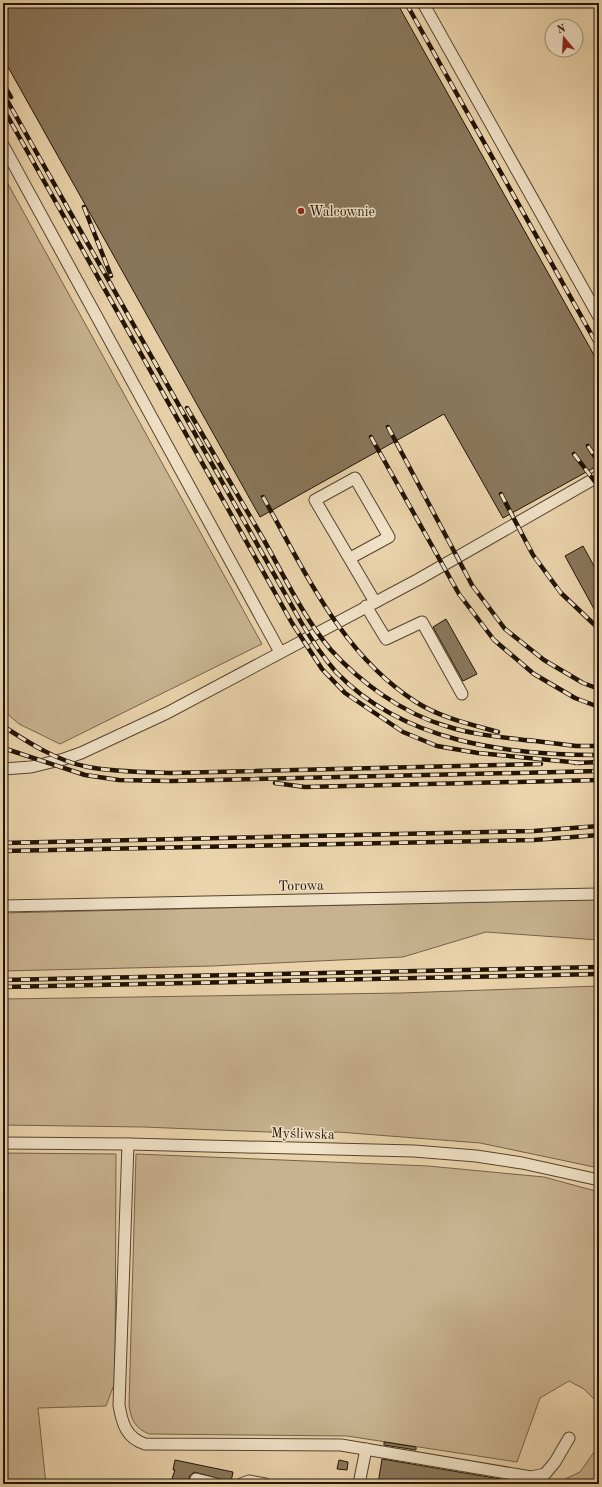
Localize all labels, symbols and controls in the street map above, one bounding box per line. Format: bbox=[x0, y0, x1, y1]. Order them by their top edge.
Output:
north arrow bbox=[544, 18, 584, 58]
text: N bbox=[556, 23, 568, 36]
place label: Walcownie bbox=[309, 205, 375, 219]
marker: Walcownie bbox=[296, 206, 306, 216]
street label: Torowa bbox=[278, 879, 324, 893]
street label: Myśliwska bbox=[271, 1126, 335, 1142]

